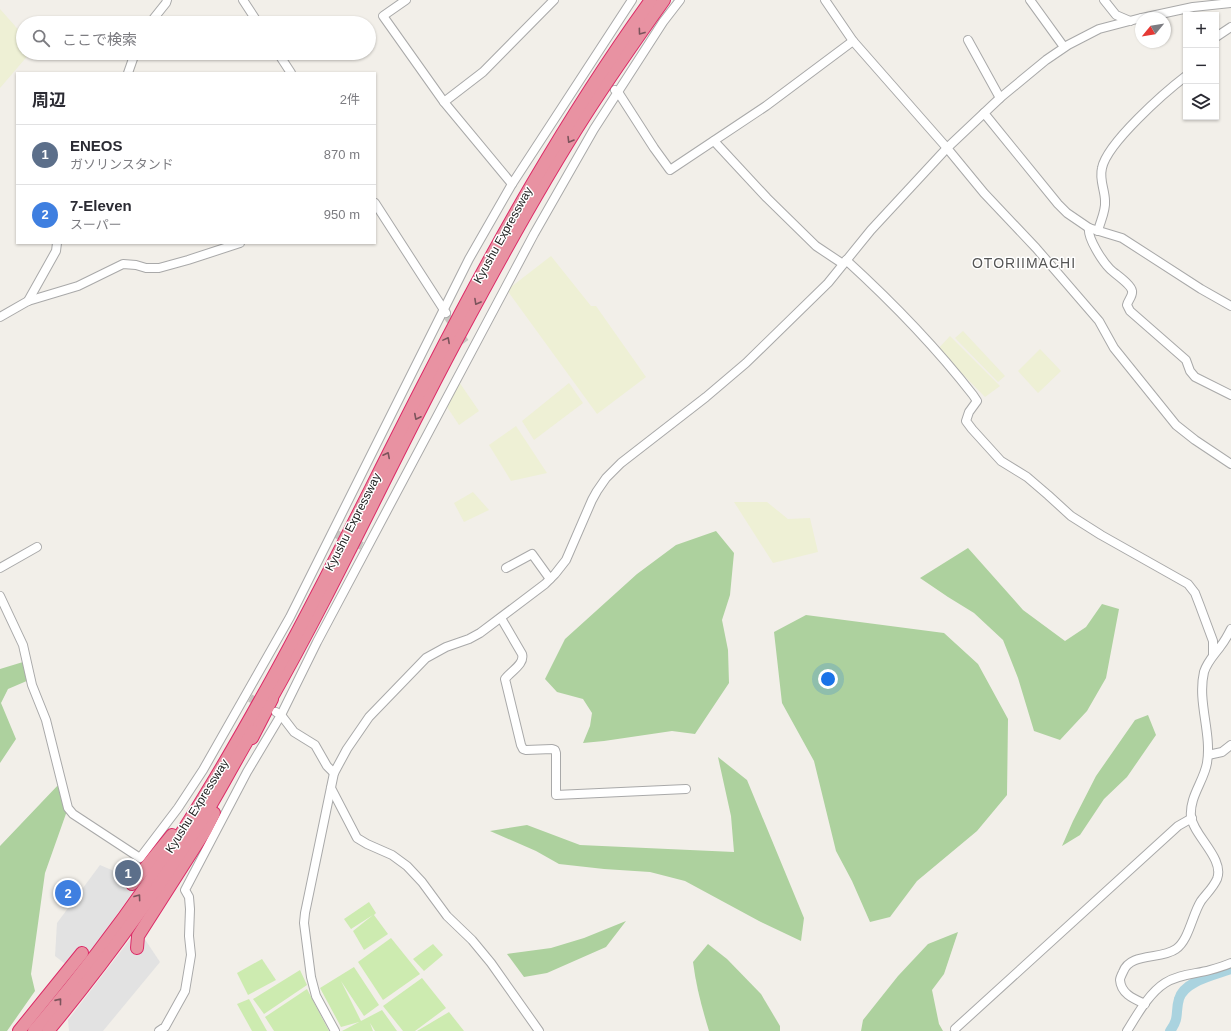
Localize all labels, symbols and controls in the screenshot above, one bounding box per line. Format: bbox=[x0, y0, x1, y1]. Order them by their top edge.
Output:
north arrow bbox=[1135, 12, 1171, 48]
map controls bbox=[1183, 12, 1219, 120]
button: + bbox=[1183, 12, 1219, 48]
search box bbox=[16, 16, 376, 60]
icon: search bbox=[30, 27, 52, 49]
one-way arrow bbox=[639, 27, 646, 34]
text: ここで検索 bbox=[62, 31, 137, 48]
button: − bbox=[1183, 48, 1219, 84]
button: layers bbox=[1183, 84, 1219, 120]
text: 周辺 bbox=[32, 91, 66, 110]
text: 2件 bbox=[340, 92, 360, 107]
one-way arrow bbox=[567, 136, 575, 143]
text: ENEOS bbox=[70, 137, 123, 154]
text: 1 bbox=[41, 147, 49, 162]
text: 870 m bbox=[324, 147, 360, 162]
text: ガソリンスタンド bbox=[70, 157, 174, 172]
street label: Kyushu Expressway bbox=[471, 184, 535, 286]
text: 7-Eleven bbox=[70, 197, 132, 214]
text: 2 bbox=[41, 207, 49, 222]
text: 950 m bbox=[324, 207, 360, 222]
text: スーパー bbox=[70, 217, 122, 232]
district label: OTORIIMACHI bbox=[972, 255, 1076, 271]
one-way arrow bbox=[475, 298, 482, 305]
one-way arrow bbox=[442, 337, 449, 344]
one-way arrow bbox=[414, 413, 422, 420]
one-way arrow bbox=[382, 452, 390, 460]
street label: Kyushu Expressway bbox=[322, 471, 384, 573]
your location bbox=[818, 669, 838, 689]
street label: Kyushu Expressway bbox=[162, 756, 232, 856]
pin: 1 bbox=[115, 858, 141, 888]
pin: 2 bbox=[55, 878, 81, 908]
one-way arrow bbox=[133, 895, 140, 902]
one-way arrow bbox=[55, 999, 62, 1006]

